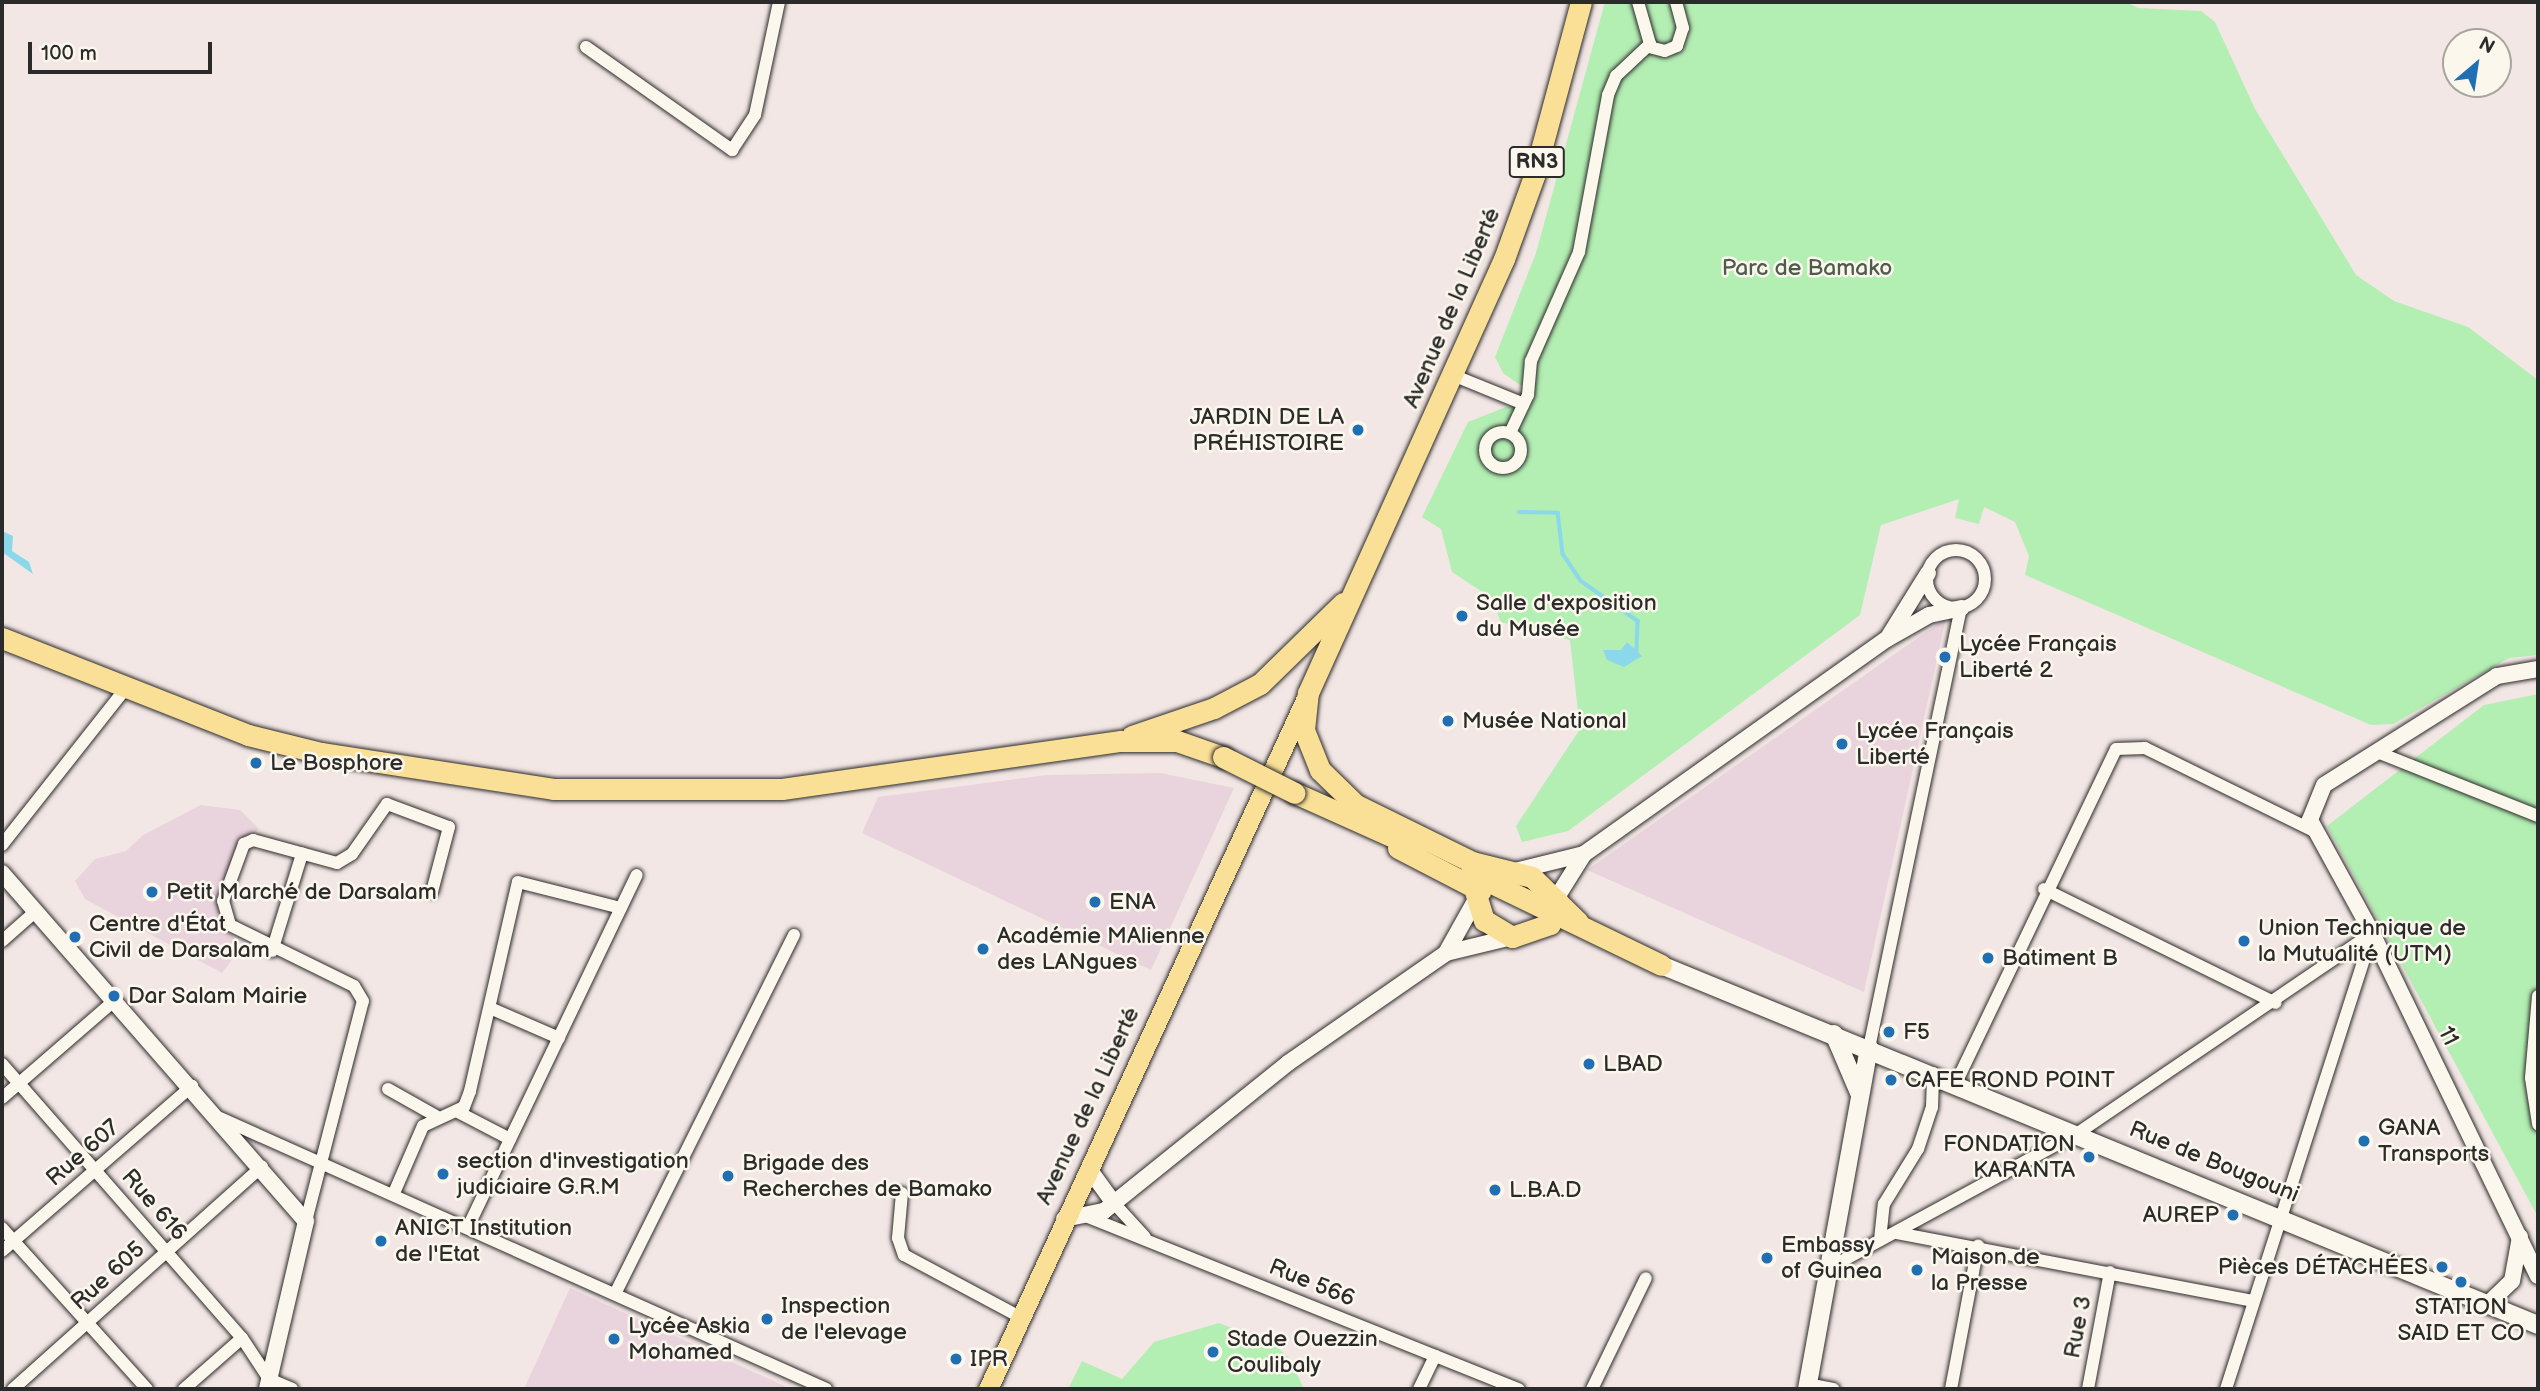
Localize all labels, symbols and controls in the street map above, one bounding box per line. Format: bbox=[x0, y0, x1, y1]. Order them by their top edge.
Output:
scale bar bbox=[32, 28, 215, 72]
north arrow bbox=[2442, 28, 2512, 98]
text: N bbox=[2475, 32, 2498, 59]
text: 100 m bbox=[41, 41, 97, 66]
road number: RN3 bbox=[1507, 144, 1567, 180]
street label: Avenue de la Liberté bbox=[1397, 204, 1507, 412]
park label: Parc de Bamako bbox=[1722, 254, 1892, 282]
place label: JARDIN DE LA PRÉHISTOIRE bbox=[1190, 403, 1344, 457]
marker: JARDIN DE LA PRÉHISTOIRE bbox=[1350, 422, 1366, 438]
place label: Salle d'exposition du Musée bbox=[1476, 589, 1657, 643]
marker: Salle d'exposition du Musée bbox=[1454, 608, 1470, 624]
place label: Lycée Français Liberté 2 bbox=[1959, 630, 2117, 684]
marker: Lycée Français Liberté 2 bbox=[1937, 649, 1953, 665]
place label: Musée National bbox=[1462, 707, 1627, 735]
marker: Musée National bbox=[1440, 713, 1456, 729]
place label: Lycée Français Liberté bbox=[1856, 717, 2014, 771]
marker: Lycée Français Liberté bbox=[1834, 736, 1850, 752]
place label: Le Bosphore bbox=[270, 749, 403, 777]
marker: Le Bosphore bbox=[248, 755, 264, 771]
place label: Petit Marché de Darsalam bbox=[166, 878, 437, 906]
marker: Petit Marché de Darsalam bbox=[144, 884, 160, 900]
place label: ENA bbox=[1109, 888, 1156, 916]
marker: ENA bbox=[1087, 894, 1103, 910]
place label: Centre d'État Civil de Darsalam bbox=[89, 910, 270, 964]
place label: Union Technique de la Mutualité (UTM) bbox=[2258, 914, 2467, 968]
place label: Académie MAlienne des LANgues bbox=[997, 922, 1205, 976]
marker: Centre d'État Civil de Darsalam bbox=[67, 929, 83, 945]
marker: Union Technique de la Mutualité (UTM) bbox=[2236, 933, 2252, 949]
marker: Académie MAlienne des LANgues bbox=[975, 941, 991, 957]
place label: Batiment B bbox=[2002, 944, 2118, 972]
marker: Batiment B bbox=[1980, 950, 1996, 966]
place label: Dar Salam Mairie bbox=[128, 982, 308, 1010]
marker: Dar Salam Mairie bbox=[106, 988, 122, 1004]
street label: Avenue de la Liberté bbox=[1030, 1003, 1146, 1209]
place label: F5 bbox=[1903, 1018, 1930, 1046]
street label: 11 bbox=[2432, 1022, 2464, 1050]
marker: F5 bbox=[1881, 1024, 1897, 1040]
place label: LBAD bbox=[1603, 1050, 1663, 1078]
marker: LBAD bbox=[1581, 1056, 1597, 1072]
place label: CAFE ROND POINT bbox=[1905, 1066, 2115, 1094]
marker: CAFE ROND POINT bbox=[1883, 1072, 1899, 1088]
street label: Rue 607 bbox=[41, 1114, 125, 1192]
place label: GANA Transports bbox=[2378, 1114, 2489, 1168]
street label: Rue de Bougouni bbox=[2125, 1115, 2303, 1209]
place label: FONDATION KARANTA bbox=[1943, 1130, 2075, 1184]
marker: GANA Transports bbox=[2356, 1133, 2372, 1149]
place label: section d'investigation judiciaire G.R.M bbox=[457, 1147, 689, 1201]
place label: Brigade des Recherches de Bamako bbox=[742, 1149, 992, 1203]
marker: FONDATION KARANTA bbox=[2081, 1149, 2097, 1165]
street label: Rue 616 bbox=[115, 1163, 193, 1247]
marker: section d'investigation judiciaire G.R.M bbox=[435, 1166, 451, 1182]
marker: Brigade des Recherches de Bamako bbox=[720, 1168, 736, 1184]
place label: L.B.A.D bbox=[1509, 1176, 1581, 1204]
marker: L.B.A.D bbox=[1487, 1182, 1503, 1198]
place label: AUREP bbox=[2143, 1201, 2219, 1229]
marker: AUREP bbox=[2225, 1207, 2241, 1223]
place label: ANICT Institution de l'Etat bbox=[395, 1214, 572, 1268]
place label: Embassy of Guinea bbox=[1781, 1231, 1882, 1285]
marker: ANICT Institution de l'Etat bbox=[373, 1233, 389, 1249]
street label: Rue 605 bbox=[65, 1236, 151, 1316]
place label: Maison de la Presse bbox=[1931, 1243, 2040, 1297]
marker: Embassy of Guinea bbox=[1759, 1250, 1775, 1266]
street label: Rue 566 bbox=[1265, 1253, 1359, 1313]
place label: Pièces DÉTACHÉES bbox=[2218, 1253, 2428, 1281]
marker: Pièces DÉTACHÉES bbox=[2434, 1259, 2450, 1275]
marker: Maison de la Presse bbox=[1909, 1262, 1925, 1278]
marker: STATION SAID ET CO bbox=[2453, 1274, 2469, 1290]
place label: Inspection de l'elevage bbox=[781, 1292, 907, 1346]
street label: Rue 3 bbox=[2058, 1293, 2098, 1361]
place label: STATION SAID ET CO bbox=[2397, 1293, 2525, 1347]
marker: Inspection de l'elevage bbox=[759, 1311, 775, 1327]
place label: Lycée Askia Mohamed bbox=[628, 1312, 750, 1366]
place label: Stade Ouezzin Coulibaly bbox=[1227, 1325, 1378, 1379]
marker: Lycée Askia Mohamed bbox=[606, 1331, 622, 1347]
marker: Stade Ouezzin Coulibaly bbox=[1205, 1344, 1221, 1360]
place label: IPR bbox=[970, 1345, 1008, 1373]
marker: IPR bbox=[948, 1351, 964, 1367]

